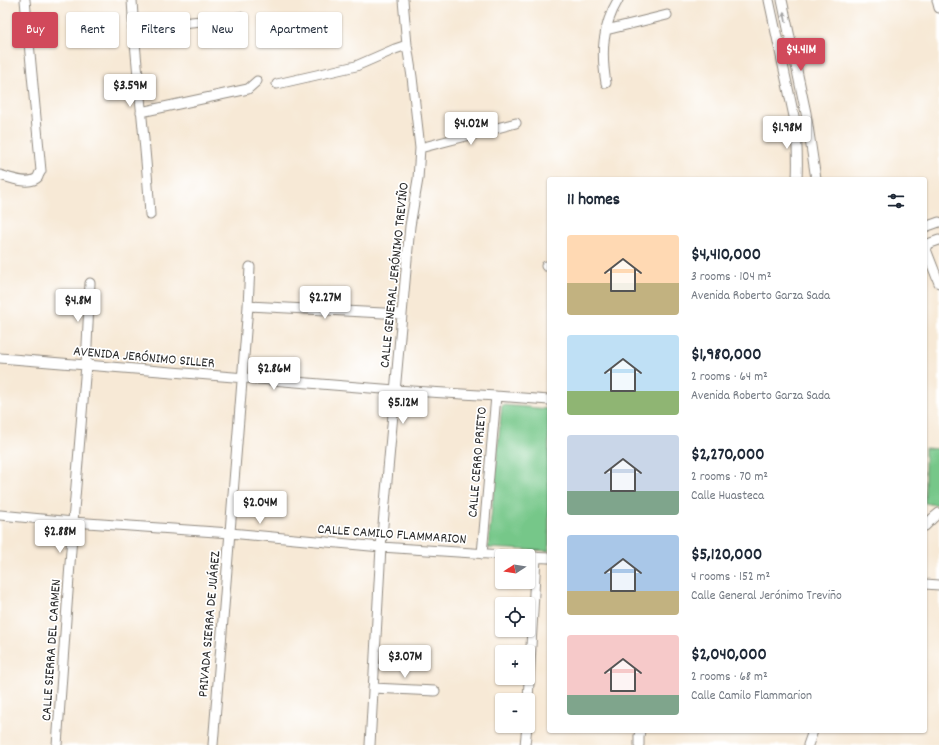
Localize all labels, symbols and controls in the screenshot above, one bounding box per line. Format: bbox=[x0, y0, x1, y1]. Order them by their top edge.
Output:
one-way arrow bbox=[782, 11, 788, 23]
chip: Buy bbox=[12, 12, 58, 48]
chip: Rent bbox=[66, 12, 119, 48]
chip: Filters bbox=[127, 12, 190, 48]
chip: New bbox=[198, 12, 248, 48]
chip: Apartment bbox=[256, 12, 342, 48]
pin: $4.41M bbox=[768, 38, 834, 72]
text: $4.41M bbox=[786, 41, 816, 60]
pin: $3.59M bbox=[97, 74, 163, 108]
text: $3.59M bbox=[113, 77, 147, 96]
pin: $4.02M bbox=[438, 112, 504, 146]
text: $4.02M bbox=[454, 115, 488, 134]
pin: $1.98M bbox=[754, 116, 820, 150]
text: $1.98M bbox=[772, 119, 802, 138]
street label: CALLE GENERAL JERÓNIMO TREVIÑO bbox=[375, 181, 415, 369]
text: 11 homes bbox=[567, 189, 620, 213]
icon: filters bbox=[885, 190, 907, 212]
text: $4,410,000 bbox=[691, 244, 761, 268]
icon: home bbox=[599, 251, 647, 299]
text: 3 rooms · 104 m² bbox=[691, 268, 771, 287]
pin: $2.27M bbox=[292, 286, 358, 320]
text: Avenida Roberto Garza Sada bbox=[691, 287, 830, 306]
pin: $4.8M bbox=[50, 289, 106, 323]
text: $2.27M bbox=[309, 289, 341, 308]
text: $4.8M bbox=[65, 292, 91, 311]
street label: AVENIDA JERÓNIMO SILLER bbox=[72, 342, 216, 374]
text: $1,980,000 bbox=[691, 344, 761, 368]
icon: home bbox=[599, 351, 647, 399]
pin: $2.86M bbox=[241, 357, 307, 391]
text: $2.86M bbox=[257, 360, 291, 379]
text: 2 rooms · 64 m² bbox=[691, 368, 768, 387]
text: Avenida Roberto Garza Sada bbox=[691, 387, 830, 406]
pin: $5.12M bbox=[370, 391, 436, 425]
text: $5.12M bbox=[388, 394, 418, 413]
street label: CALLE CERRO PRIETO bbox=[463, 406, 493, 518]
text: $2,270,000 bbox=[691, 444, 765, 468]
icon: home bbox=[599, 451, 647, 499]
text: 2 rooms · 70 m² bbox=[691, 468, 768, 487]
text: Calle Huasteca bbox=[691, 487, 764, 506]
pin: $2.04M bbox=[227, 491, 293, 525]
text: $2.04M bbox=[243, 494, 277, 513]
pin: $2.88M bbox=[27, 520, 93, 554]
street label: CALLE CAMILO FLAMMARION bbox=[317, 520, 467, 550]
text: $2.88M bbox=[44, 523, 76, 542]
text: $5,120,000 bbox=[691, 544, 762, 568]
street label: PRIVADA SIERRA DE JUÁREZ bbox=[194, 549, 226, 698]
north arrow bbox=[495, 549, 535, 589]
map controls bbox=[495, 549, 535, 733]
icon: home bbox=[599, 551, 647, 599]
text: 4 rooms · 152 m² bbox=[691, 568, 770, 587]
street label: CALLE SIERRA DEL CARMEN bbox=[37, 578, 67, 722]
text: Calle General Jerónimo Treviño bbox=[691, 587, 842, 606]
button: locate bbox=[495, 597, 535, 637]
text: $2,040,000 bbox=[691, 644, 767, 668]
pin: $3.07M bbox=[372, 645, 438, 679]
button: + bbox=[495, 645, 535, 685]
text: $3.07M bbox=[388, 648, 422, 667]
icon: home bbox=[599, 651, 647, 699]
text: 2 rooms · 68 m² bbox=[691, 668, 768, 687]
text: Calle Camilo Flammarion bbox=[691, 687, 812, 706]
button: − bbox=[495, 693, 535, 733]

